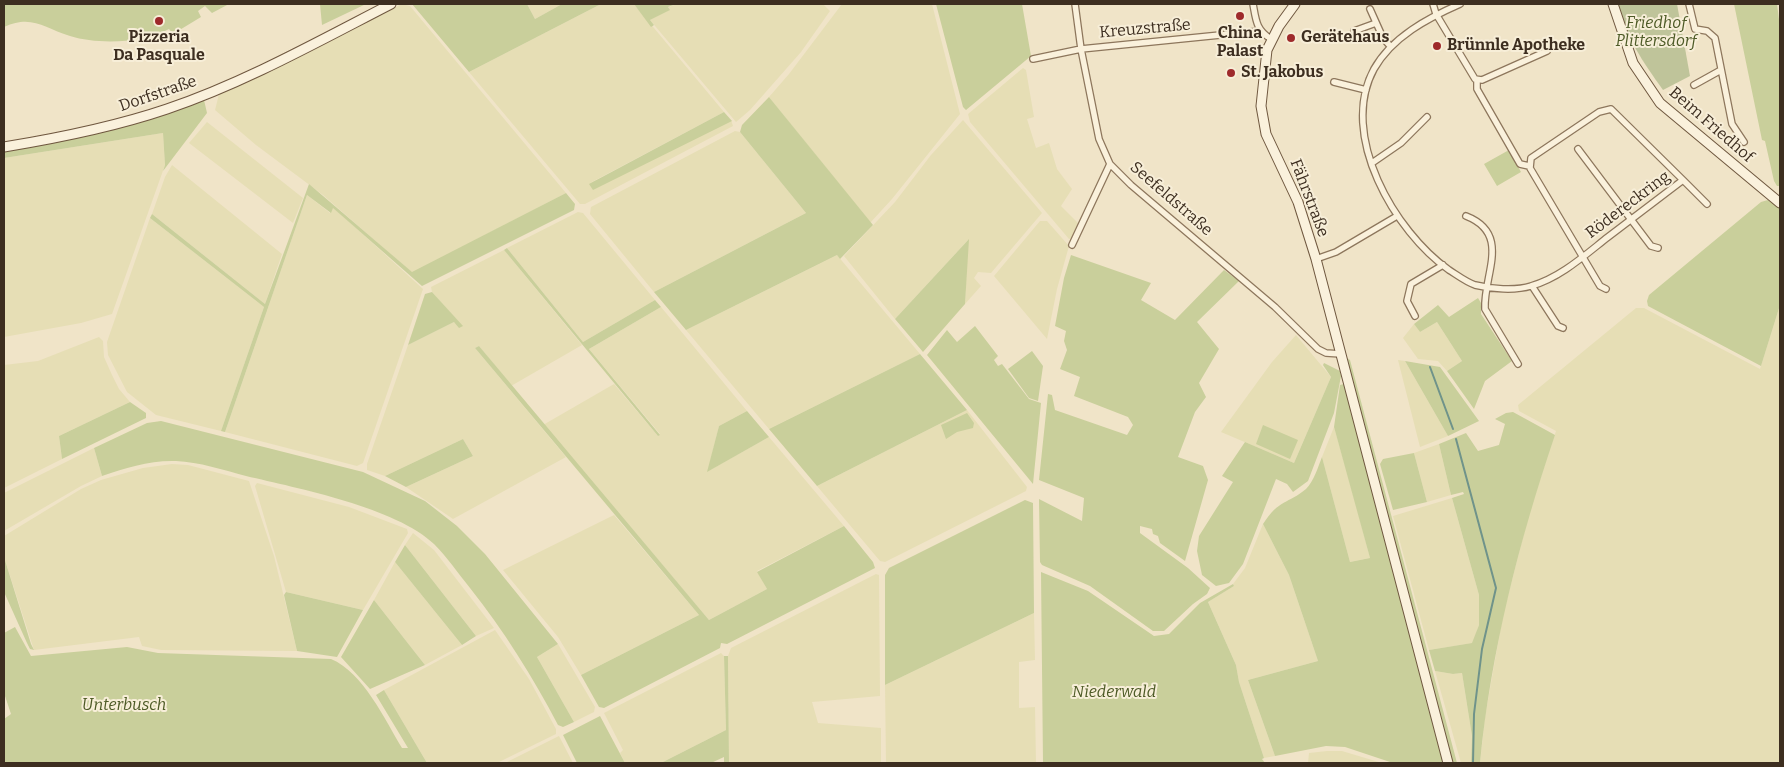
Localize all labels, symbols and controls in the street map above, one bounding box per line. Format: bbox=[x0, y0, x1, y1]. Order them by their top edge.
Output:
marker: China Palast bbox=[1234, 10, 1246, 22]
park label: Friedhof Plittersdorf bbox=[1615, 14, 1697, 52]
marker: Pizzeria Da Pasquale bbox=[153, 15, 165, 27]
street label: Kreuzstraße bbox=[1099, 15, 1191, 43]
place label: China Palast bbox=[1217, 24, 1263, 62]
place label: Pizzeria Da Pasquale bbox=[113, 28, 205, 66]
place label: Gerätehaus bbox=[1301, 28, 1389, 48]
marker: Gerätehaus bbox=[1285, 32, 1297, 44]
place label: Brünnle Apotheke bbox=[1447, 36, 1585, 56]
marker: Brünnle Apotheke bbox=[1431, 40, 1443, 52]
place label: St. Jakobus bbox=[1241, 63, 1323, 83]
marker: St. Jakobus bbox=[1225, 67, 1237, 79]
street label: Dorfstraße bbox=[117, 72, 199, 116]
street label: Beim Friedhof bbox=[1665, 83, 1757, 167]
street label: Fährstraße bbox=[1285, 156, 1333, 240]
street label: Seefeldstraße bbox=[1126, 158, 1216, 240]
street label: Rödereckring bbox=[1582, 167, 1674, 243]
park label: Niederwald bbox=[1072, 683, 1156, 703]
park label: Unterbusch bbox=[82, 696, 166, 716]

